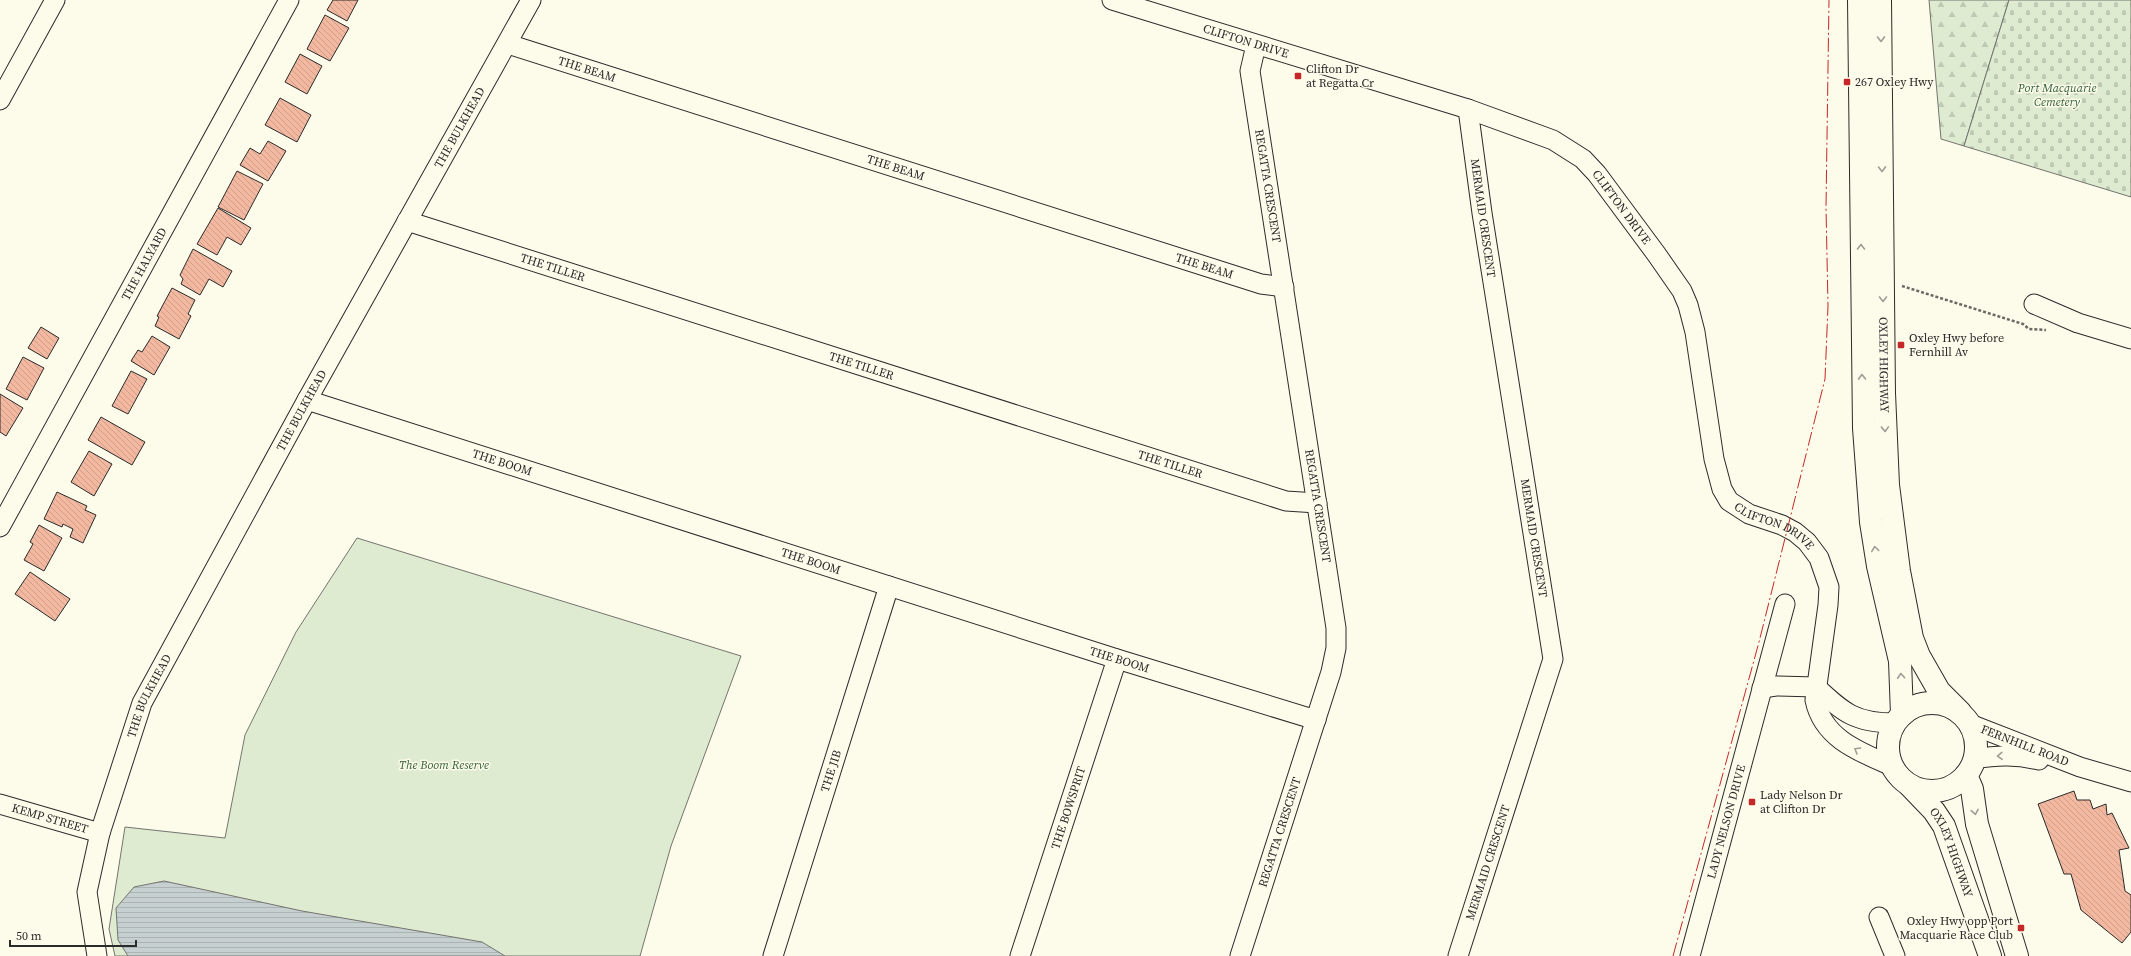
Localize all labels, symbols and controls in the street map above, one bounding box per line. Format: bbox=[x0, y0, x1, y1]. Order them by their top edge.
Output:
street label: CLIFTON DRIVE bbox=[1201, 20, 1291, 62]
one-way arrow bbox=[1877, 36, 1885, 42]
street label: THE BEAM bbox=[556, 52, 618, 86]
place label: Clifton Dr at Regatta Cr bbox=[1306, 61, 1374, 91]
marker: Clifton Dr at Regatta Cr bbox=[1293, 71, 1303, 81]
place label: 267 Oxley Hwy bbox=[1855, 74, 1934, 90]
marker: 267 Oxley Hwy bbox=[1842, 77, 1852, 87]
park label: Port Macquarie Cemetery bbox=[2017, 80, 2096, 110]
street label: THE BULKHEAD bbox=[430, 84, 489, 171]
street label: REGATTA CRESCENT bbox=[1251, 128, 1285, 245]
street label: THE BEAM bbox=[865, 151, 927, 184]
street label: MERMAID CRESCENT bbox=[1467, 157, 1499, 279]
one-way arrow bbox=[1878, 166, 1886, 172]
street label: CLIFTON DRIVE bbox=[1589, 167, 1654, 248]
street label: THE HALYARD bbox=[118, 225, 171, 303]
one-way arrow bbox=[1857, 244, 1865, 250]
street label: THE BEAM bbox=[1173, 249, 1236, 283]
street label: THE TILLER bbox=[518, 250, 587, 285]
one-way arrow bbox=[1879, 296, 1887, 302]
street label: OXLEY HIGHWAY bbox=[1875, 317, 1893, 414]
place label: Oxley Hwy before Fernhill Av bbox=[1909, 330, 2004, 360]
marker: Oxley Hwy before Fernhill Av bbox=[1896, 340, 1906, 350]
street label: THE TILLER bbox=[827, 348, 896, 384]
street label: THE BULKHEAD bbox=[273, 367, 330, 454]
one-way arrow bbox=[1858, 374, 1866, 380]
one-way arrow bbox=[1881, 426, 1889, 432]
street label: THE BOOM bbox=[470, 445, 534, 480]
street label: THE TILLER bbox=[1136, 446, 1205, 482]
street label: REGATTA CRESCENT bbox=[1301, 448, 1335, 565]
street label: MERMAID CRESCENT bbox=[1517, 478, 1551, 599]
street label: CLIFTON DRIVE bbox=[1731, 498, 1818, 553]
street label: THE BOOM bbox=[779, 544, 843, 578]
one-way arrow bbox=[1871, 546, 1880, 552]
street label: THE BOOM bbox=[1088, 643, 1152, 677]
street label: THE BULKHEAD bbox=[123, 651, 175, 740]
one-way arrow bbox=[1896, 673, 1905, 679]
street label: FERNHILL ROAD bbox=[1979, 721, 2071, 770]
street label: THE JIB bbox=[817, 747, 845, 794]
one-way arrow bbox=[1854, 748, 1861, 755]
one-way arrow bbox=[1997, 751, 2003, 760]
park label: The Boom Reserve bbox=[399, 757, 489, 773]
street label: LADY NELSON DRIVE bbox=[1703, 763, 1749, 881]
street label: THE BOWSPRIT bbox=[1047, 764, 1090, 851]
street label: REGATTA CRESCENT bbox=[1255, 774, 1305, 889]
place label: Lady Nelson Dr at Clifton Dr bbox=[1760, 787, 1843, 817]
marker: Lady Nelson Dr at Clifton Dr bbox=[1747, 797, 1757, 807]
street label: KEMP STREET bbox=[10, 800, 91, 837]
street label: MERMAID CRESCENT bbox=[1462, 802, 1514, 922]
street label: OXLEY HIGHWAY bbox=[1926, 804, 1977, 900]
one-way arrow bbox=[1970, 809, 1979, 816]
place label: Oxley Hwy opp Port Macquarie Race Club bbox=[1900, 913, 2013, 943]
scale bar bbox=[10, 922, 136, 948]
marker: Oxley Hwy opp Port Macquarie Race Club bbox=[2016, 923, 2026, 933]
text: 50 m bbox=[16, 928, 42, 944]

